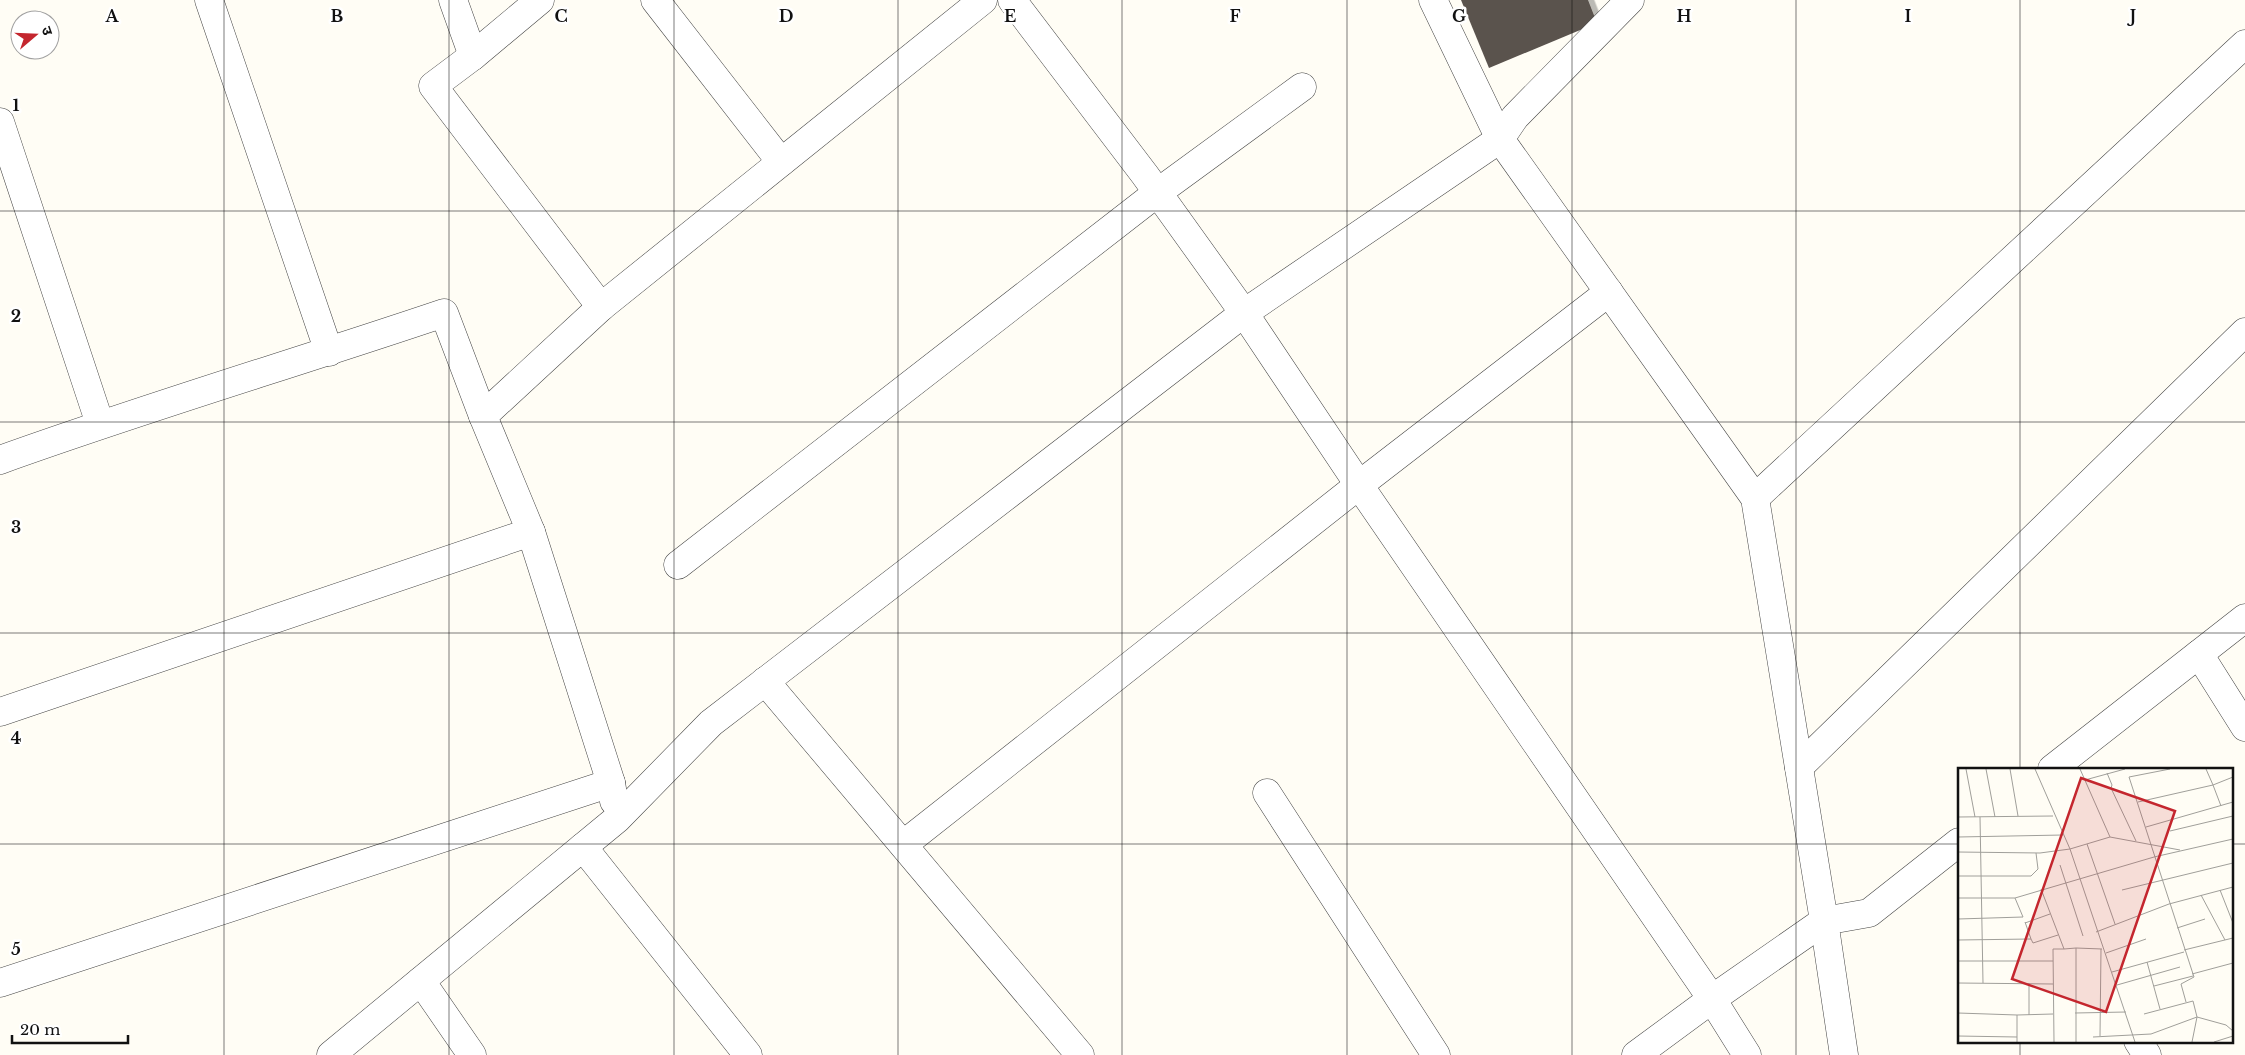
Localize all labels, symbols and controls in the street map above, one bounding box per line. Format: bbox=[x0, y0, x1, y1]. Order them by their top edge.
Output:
text: A bbox=[105, 6, 120, 26]
text: B bbox=[331, 6, 344, 26]
text: C bbox=[554, 6, 568, 26]
text: D bbox=[779, 6, 793, 26]
text: E bbox=[1004, 6, 1016, 26]
text: F bbox=[1229, 6, 1241, 26]
text: G bbox=[1452, 6, 1466, 26]
text: H bbox=[1676, 6, 1692, 26]
text: I bbox=[1905, 6, 1912, 26]
text: J bbox=[2127, 6, 2136, 26]
north arrow bbox=[10, 10, 60, 60]
text: उ bbox=[37, 24, 57, 38]
text: 1 bbox=[13, 95, 20, 115]
text: 2 bbox=[11, 306, 21, 326]
text: 3 bbox=[11, 517, 21, 537]
text: 4 bbox=[11, 728, 21, 748]
inset map bbox=[1958, 768, 2232, 1042]
text: 5 bbox=[11, 939, 21, 959]
scale bar bbox=[12, 1012, 129, 1044]
text: 20 m bbox=[20, 1020, 60, 1039]

